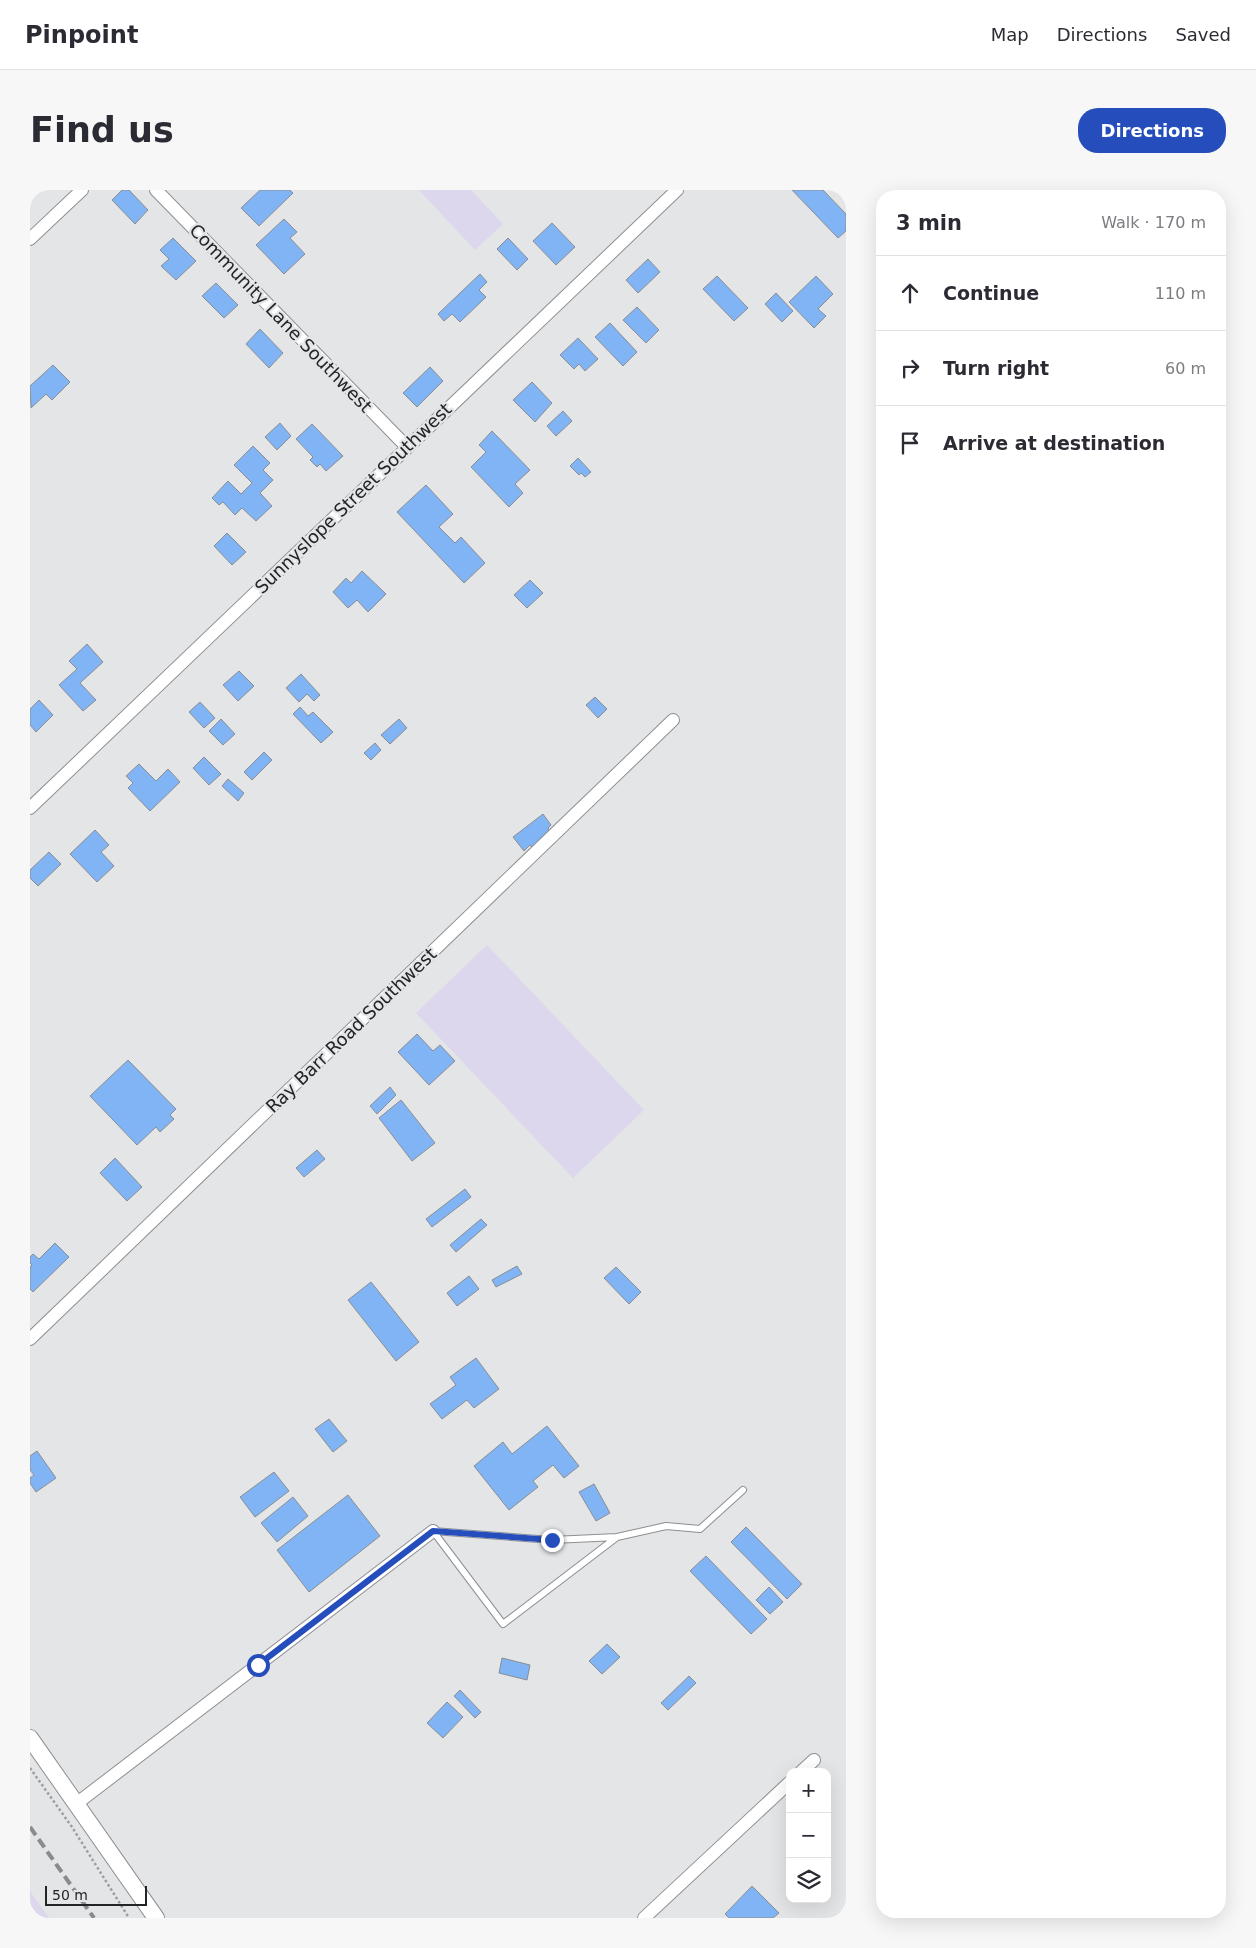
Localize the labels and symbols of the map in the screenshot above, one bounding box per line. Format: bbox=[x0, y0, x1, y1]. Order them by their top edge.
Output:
street label: Community Lane Southwest bbox=[185, 219, 377, 417]
street label: Sunnyslope Street Southwest bbox=[250, 398, 456, 598]
street label: Ray Barr Road Southwest bbox=[262, 943, 440, 1117]
route end bbox=[541, 1529, 564, 1552]
route start bbox=[247, 1654, 270, 1677]
scale bar bbox=[45, 1883, 148, 1906]

